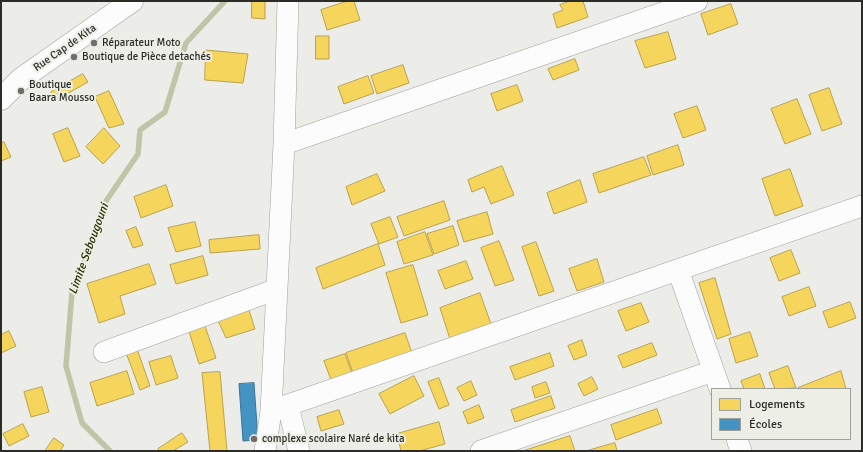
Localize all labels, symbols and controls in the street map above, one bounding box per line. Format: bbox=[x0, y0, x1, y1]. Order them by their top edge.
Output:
street label: Rue Cap de Kita bbox=[31, 22, 99, 74]
place label: Réparateur Moto bbox=[102, 36, 181, 50]
marker: Réparateur Moto bbox=[89, 38, 99, 48]
place label: Boutique de Pièce detachés bbox=[82, 50, 211, 64]
marker: Boutique de Pièce detachés bbox=[69, 52, 79, 62]
place label: Boutique Baara Mousso bbox=[29, 78, 95, 104]
marker: Boutique Baara Mousso bbox=[16, 86, 26, 96]
water label: Limite Sebougouni bbox=[66, 202, 112, 296]
legend bbox=[711, 388, 851, 440]
text: Logements bbox=[749, 397, 805, 412]
text: Écoles bbox=[749, 417, 782, 432]
place label: complexe scolaire Naré de kita bbox=[262, 432, 404, 446]
marker: complexe scolaire Naré de kita bbox=[249, 434, 259, 444]

